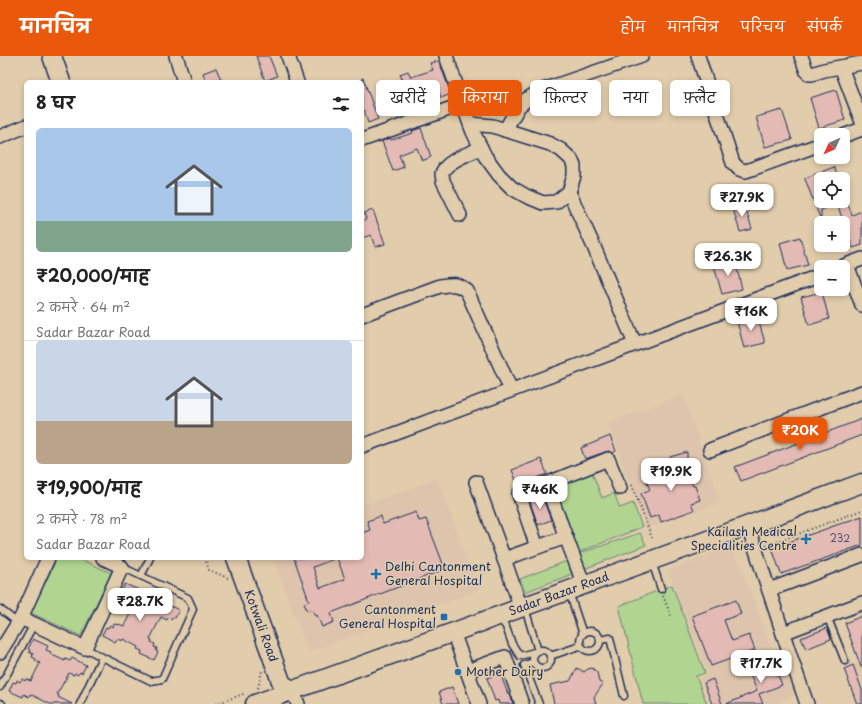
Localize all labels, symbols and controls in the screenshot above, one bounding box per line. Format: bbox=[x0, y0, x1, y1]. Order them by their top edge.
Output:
text: मानचित्र bbox=[20, 11, 91, 39]
text: होम bbox=[621, 16, 645, 37]
text: मानचित्र bbox=[667, 16, 719, 37]
text: परिचय bbox=[741, 16, 785, 37]
text: संपर्क bbox=[807, 16, 842, 37]
chip: खरीदें bbox=[376, 80, 440, 116]
chip: किराया bbox=[448, 80, 522, 116]
chip: फ़िल्टर bbox=[530, 80, 601, 116]
chip: नया bbox=[609, 80, 662, 116]
chip: फ़्लैट bbox=[670, 80, 730, 116]
text: 8 घर bbox=[36, 89, 75, 115]
icon: filters bbox=[330, 93, 352, 115]
north arrow bbox=[814, 128, 850, 164]
map controls bbox=[814, 128, 850, 296]
icon: home bbox=[158, 154, 230, 226]
button: locate bbox=[814, 172, 850, 208]
pin: ₹27.9K bbox=[709, 184, 775, 218]
text: ₹27.9K bbox=[720, 187, 764, 206]
button: + bbox=[814, 216, 850, 252]
pin: ₹26.3K bbox=[695, 243, 761, 277]
text: ₹26.3K bbox=[704, 246, 752, 265]
button: − bbox=[814, 260, 850, 296]
text: ₹20,000/माह bbox=[36, 262, 150, 288]
text: 2 कमरे · 64 m² bbox=[36, 297, 130, 316]
pin: ₹16K bbox=[727, 298, 775, 332]
text: ₹16K bbox=[734, 301, 768, 320]
text: Sadar Bazar Road bbox=[36, 322, 150, 341]
icon: home bbox=[158, 366, 230, 438]
pin: ₹20K bbox=[776, 417, 824, 451]
text: ₹20K bbox=[781, 420, 819, 439]
pin: ₹19.9K bbox=[638, 458, 704, 492]
text: ₹19.9K bbox=[650, 461, 692, 480]
text: ₹19,900/माह bbox=[36, 474, 141, 500]
pin: ₹46K bbox=[516, 476, 564, 510]
text: ₹46K bbox=[522, 479, 558, 498]
text: 2 कमरे · 78 m² bbox=[36, 509, 128, 528]
place label: Kailash Medical Specialities Centre bbox=[691, 522, 797, 554]
house number: 232 bbox=[830, 530, 850, 545]
marker: Kailash Medical Specialities Centre bbox=[800, 533, 812, 545]
text: Sadar Bazar Road bbox=[36, 534, 150, 553]
place label: Delhi Cantonment General Hospital bbox=[385, 557, 491, 589]
street label: Sadar Bazar Road bbox=[506, 567, 611, 620]
marker: Delhi Cantonment General Hospital bbox=[370, 568, 382, 580]
street label: Kotwali Road bbox=[241, 587, 283, 664]
pin: ₹28.7K bbox=[107, 588, 173, 622]
text: ₹28.7K bbox=[117, 591, 163, 610]
place label: Cantonment General Hospital bbox=[339, 600, 436, 632]
marker: Cantonment General Hospital bbox=[439, 612, 449, 622]
pin: ₹17.7K bbox=[728, 650, 794, 684]
text: ₹17.7K bbox=[740, 653, 782, 672]
place label: Mother Dairy bbox=[466, 662, 543, 680]
marker: Mother Dairy bbox=[453, 667, 463, 677]

